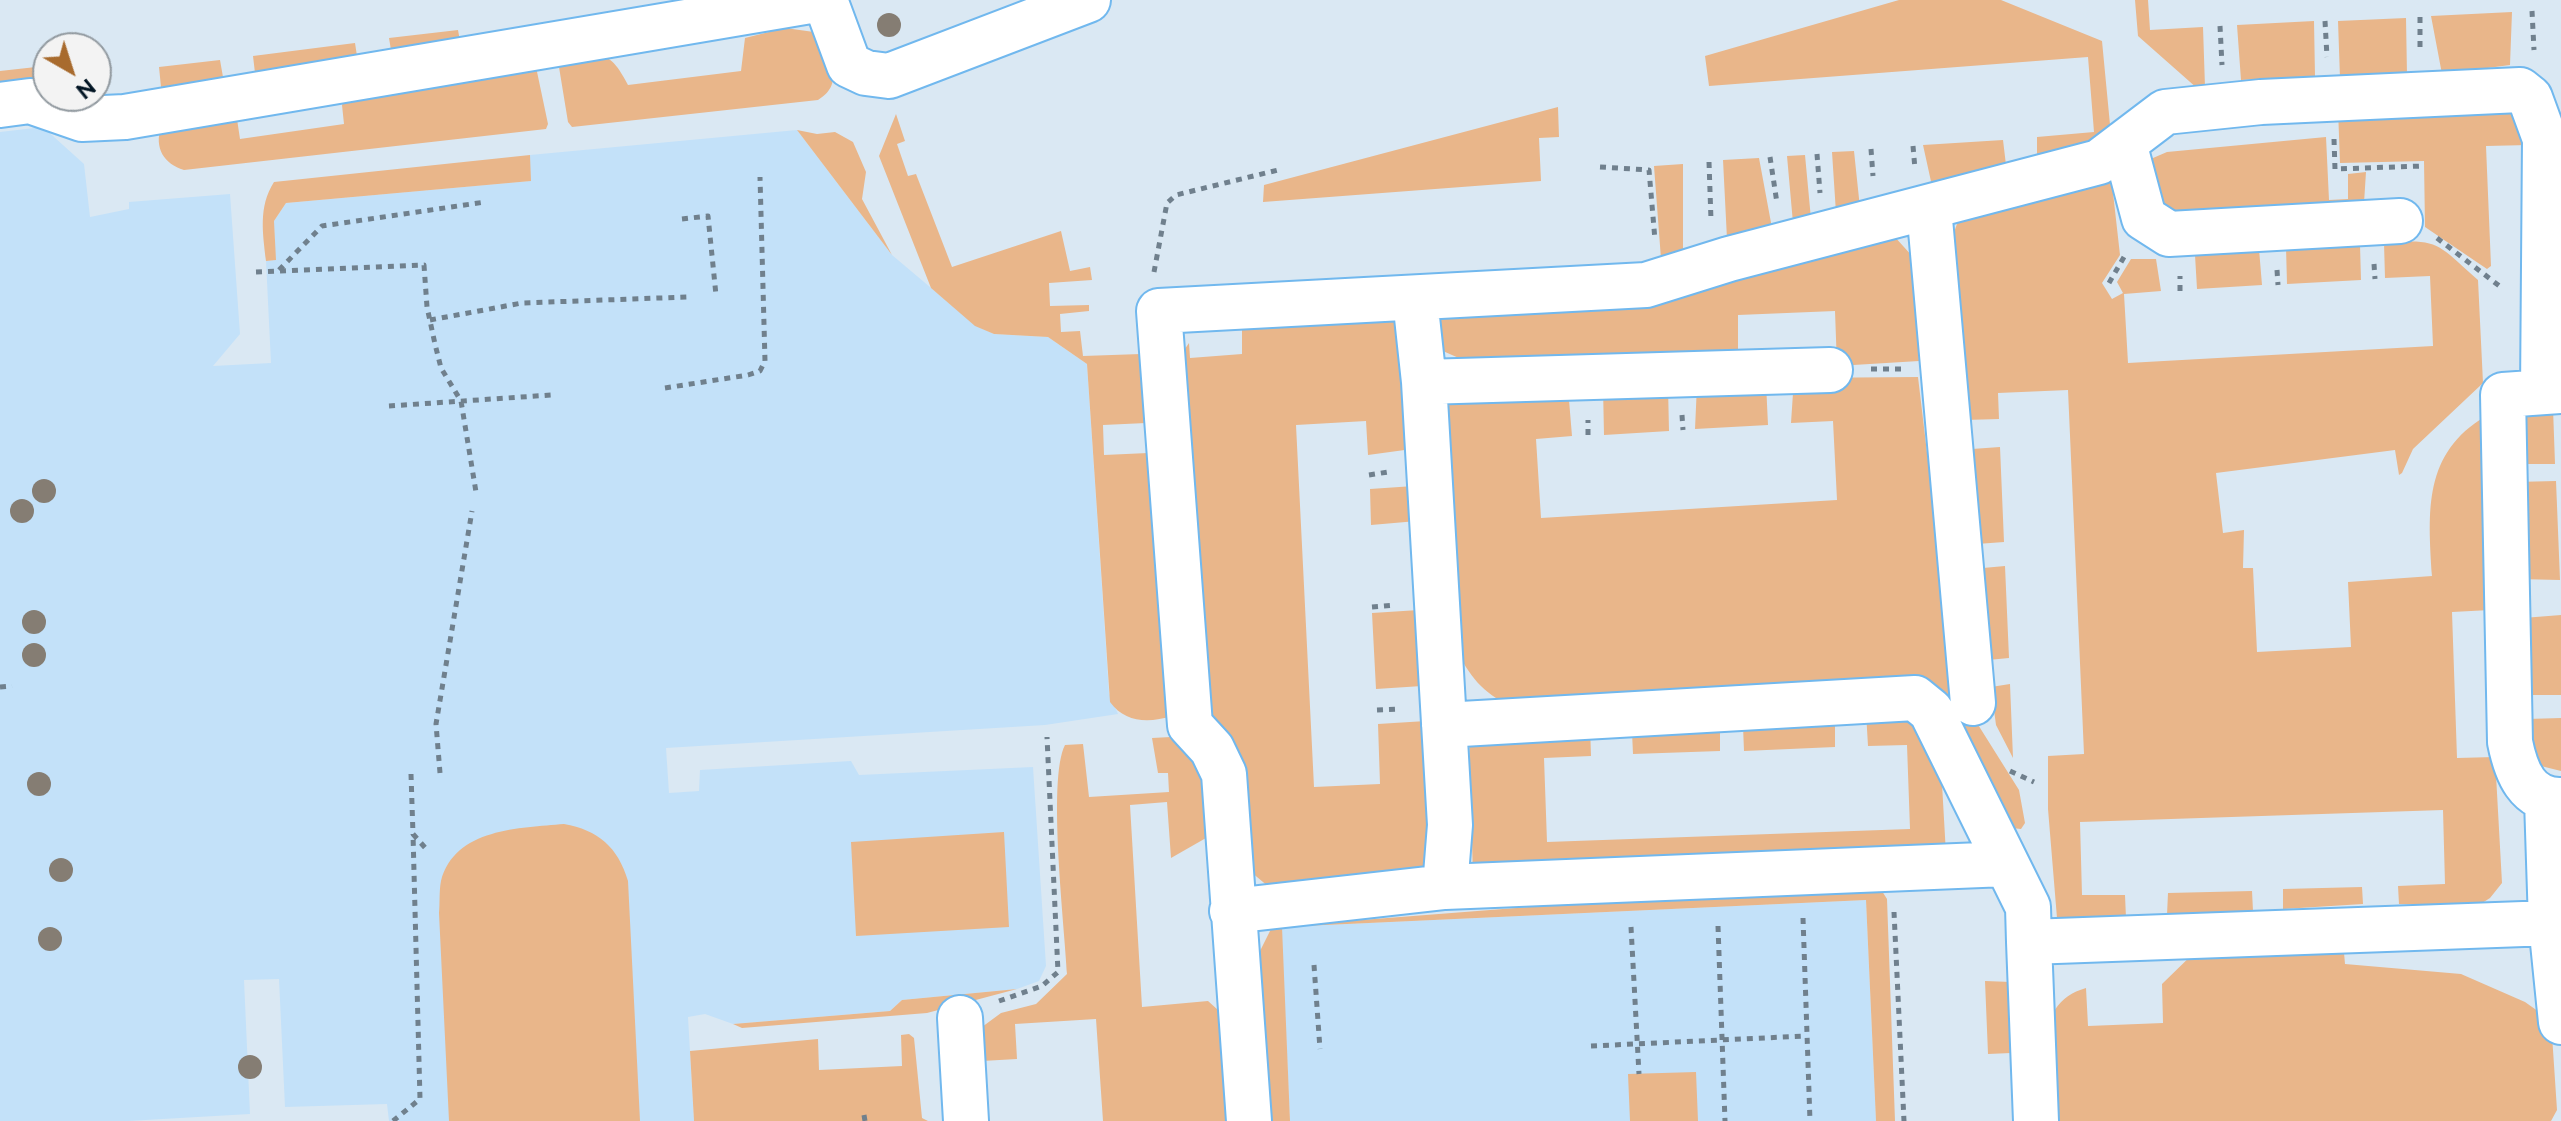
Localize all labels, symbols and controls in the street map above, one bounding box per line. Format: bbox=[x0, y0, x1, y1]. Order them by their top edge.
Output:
north arrow bbox=[32, 32, 112, 112]
text: N bbox=[71, 74, 101, 104]

